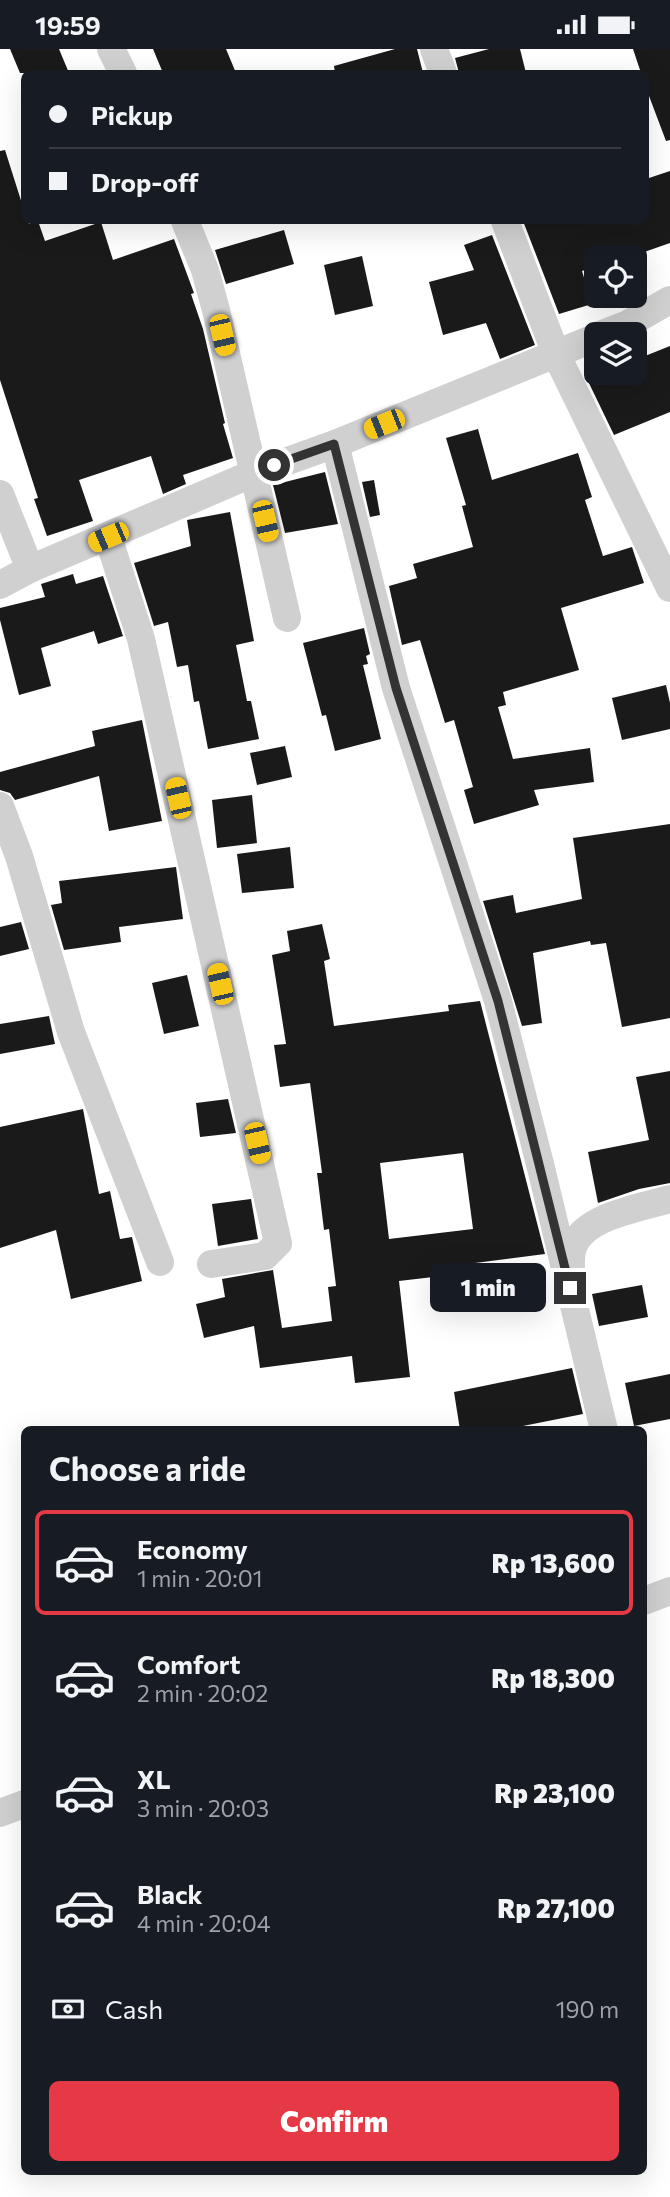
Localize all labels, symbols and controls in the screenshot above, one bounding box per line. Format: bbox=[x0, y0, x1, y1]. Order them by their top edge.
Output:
text: 19:59 bbox=[35, 9, 101, 40]
text: Pickup bbox=[91, 99, 173, 130]
text: Drop-off bbox=[91, 166, 198, 197]
map controls bbox=[584, 245, 647, 385]
button: locate bbox=[584, 245, 647, 308]
car bbox=[208, 312, 237, 358]
button: layers bbox=[584, 322, 647, 385]
car bbox=[361, 406, 408, 442]
route start bbox=[258, 449, 290, 481]
car bbox=[251, 498, 280, 544]
car bbox=[85, 519, 132, 555]
car bbox=[164, 775, 193, 821]
car bbox=[206, 961, 235, 1007]
car bbox=[243, 1120, 272, 1166]
callout: 1 min bbox=[430, 1263, 546, 1313]
route end bbox=[554, 1272, 586, 1304]
text: 1 min bbox=[460, 1273, 516, 1301]
text: Choose a ride bbox=[49, 1448, 246, 1488]
icon: car bbox=[53, 1531, 116, 1594]
text: Economy bbox=[137, 1533, 248, 1564]
text: Rp 13,600 bbox=[492, 1547, 615, 1578]
text: 1 min · 20:01 bbox=[137, 1564, 263, 1592]
icon: car bbox=[53, 1646, 116, 1709]
text: Comfort bbox=[137, 1648, 240, 1679]
text: Rp 18,300 bbox=[491, 1662, 615, 1693]
text: 2 min · 20:02 bbox=[137, 1679, 268, 1707]
icon: car bbox=[53, 1761, 116, 1824]
text: XL bbox=[137, 1763, 171, 1794]
text: Rp 23,100 bbox=[494, 1777, 615, 1808]
text: 3 min · 20:03 bbox=[137, 1794, 269, 1822]
icon: car bbox=[53, 1876, 116, 1939]
text: Black bbox=[137, 1878, 203, 1909]
text: Rp 27,100 bbox=[497, 1892, 615, 1923]
text: 4 min · 20:04 bbox=[137, 1909, 271, 1937]
icon: cash bbox=[49, 1990, 87, 2028]
text: Cash bbox=[105, 1993, 163, 2024]
text: 190 m bbox=[556, 1995, 619, 2023]
button: Confirm bbox=[49, 2081, 619, 2161]

